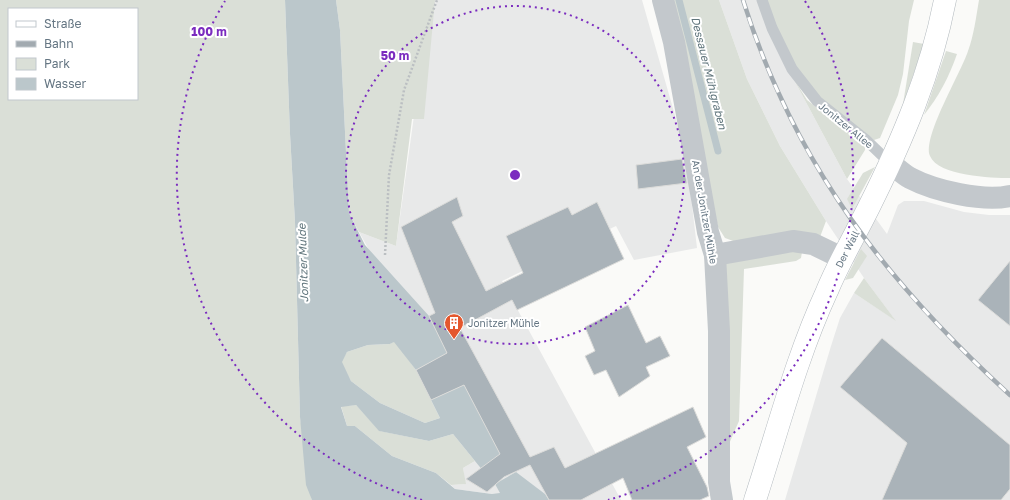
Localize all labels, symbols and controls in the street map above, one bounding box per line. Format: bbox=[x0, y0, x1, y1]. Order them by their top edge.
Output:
legend bbox=[8, 8, 138, 100]
water label: Dessauer Mühlgraben bbox=[688, 15, 730, 132]
text: Straße bbox=[44, 16, 82, 31]
text: 100 m bbox=[191, 24, 227, 39]
text: Bahn bbox=[44, 36, 74, 51]
text: 50 m bbox=[381, 48, 409, 63]
text: Park bbox=[44, 56, 70, 71]
text: Wasser bbox=[44, 76, 87, 91]
street label: Jonitzer Allee bbox=[816, 99, 876, 151]
street label: An der Jonitzer Mühle bbox=[690, 159, 720, 265]
centre of rings bbox=[508, 168, 522, 182]
water label: Jonitzer Mulde bbox=[295, 222, 310, 303]
street label: Der Wall bbox=[832, 228, 862, 270]
building icon: Jonitzer Mühle bbox=[443, 312, 465, 340]
place label: Jonitzer Mühle bbox=[468, 317, 540, 329]

